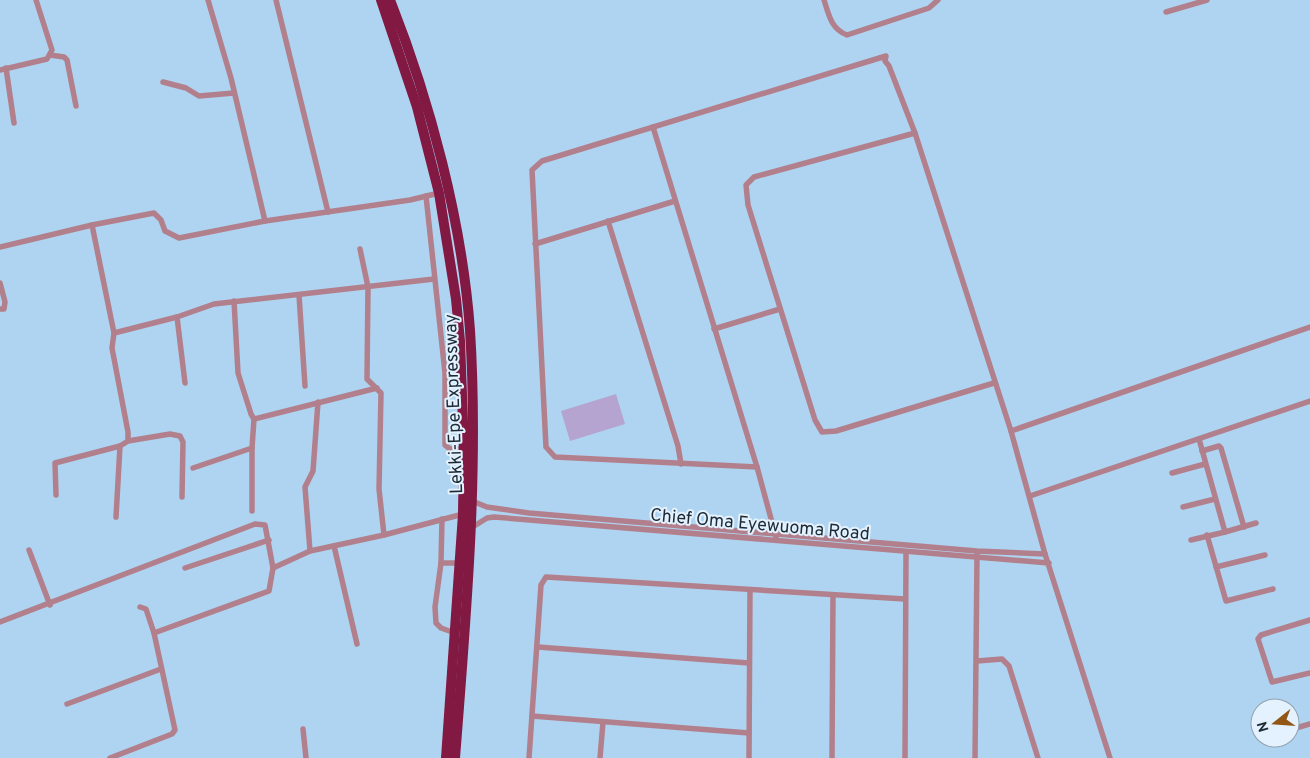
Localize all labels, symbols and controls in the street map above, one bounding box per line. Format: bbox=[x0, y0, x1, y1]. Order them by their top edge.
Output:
street label: Lekki-Epe Expressway bbox=[440, 314, 469, 494]
street label: Chief Oma Eyewuoma Road bbox=[649, 504, 871, 547]
north arrow bbox=[1250, 698, 1300, 748]
text: N bbox=[1254, 719, 1274, 734]

